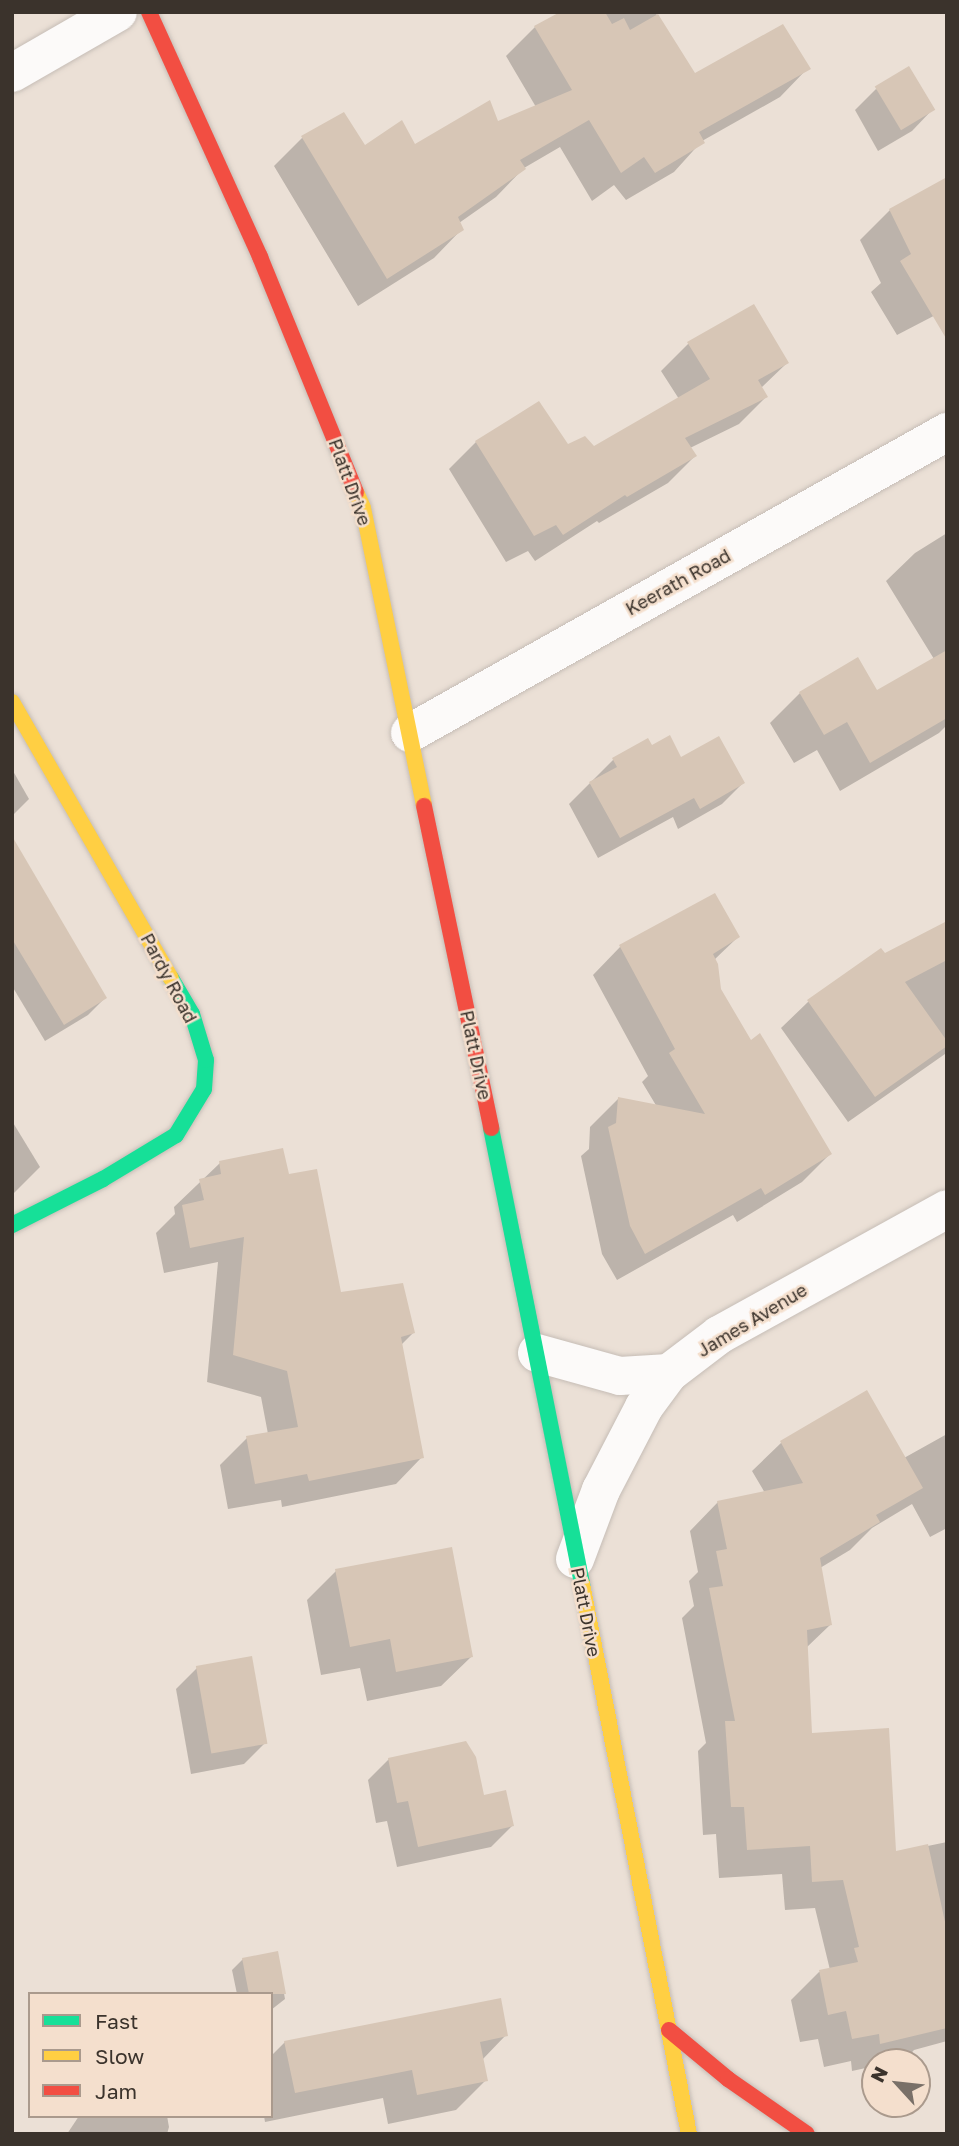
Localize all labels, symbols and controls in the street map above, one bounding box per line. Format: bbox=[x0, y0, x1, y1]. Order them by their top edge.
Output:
street label: Platt Drive bbox=[324, 436, 376, 528]
street label: Keerath Road bbox=[622, 544, 734, 620]
street label: Pardy Road bbox=[136, 930, 202, 1026]
street label: Platt Drive bbox=[456, 1008, 496, 1102]
street label: James Avenue bbox=[693, 1279, 811, 1361]
street label: Platt Drive bbox=[567, 1565, 605, 1659]
legend bbox=[28, 1992, 273, 2118]
text: Fast bbox=[95, 2008, 138, 2034]
text: Slow bbox=[95, 2043, 144, 2069]
north arrow bbox=[861, 2048, 931, 2118]
text: N bbox=[865, 2062, 892, 2086]
text: Jam bbox=[95, 2078, 137, 2104]

